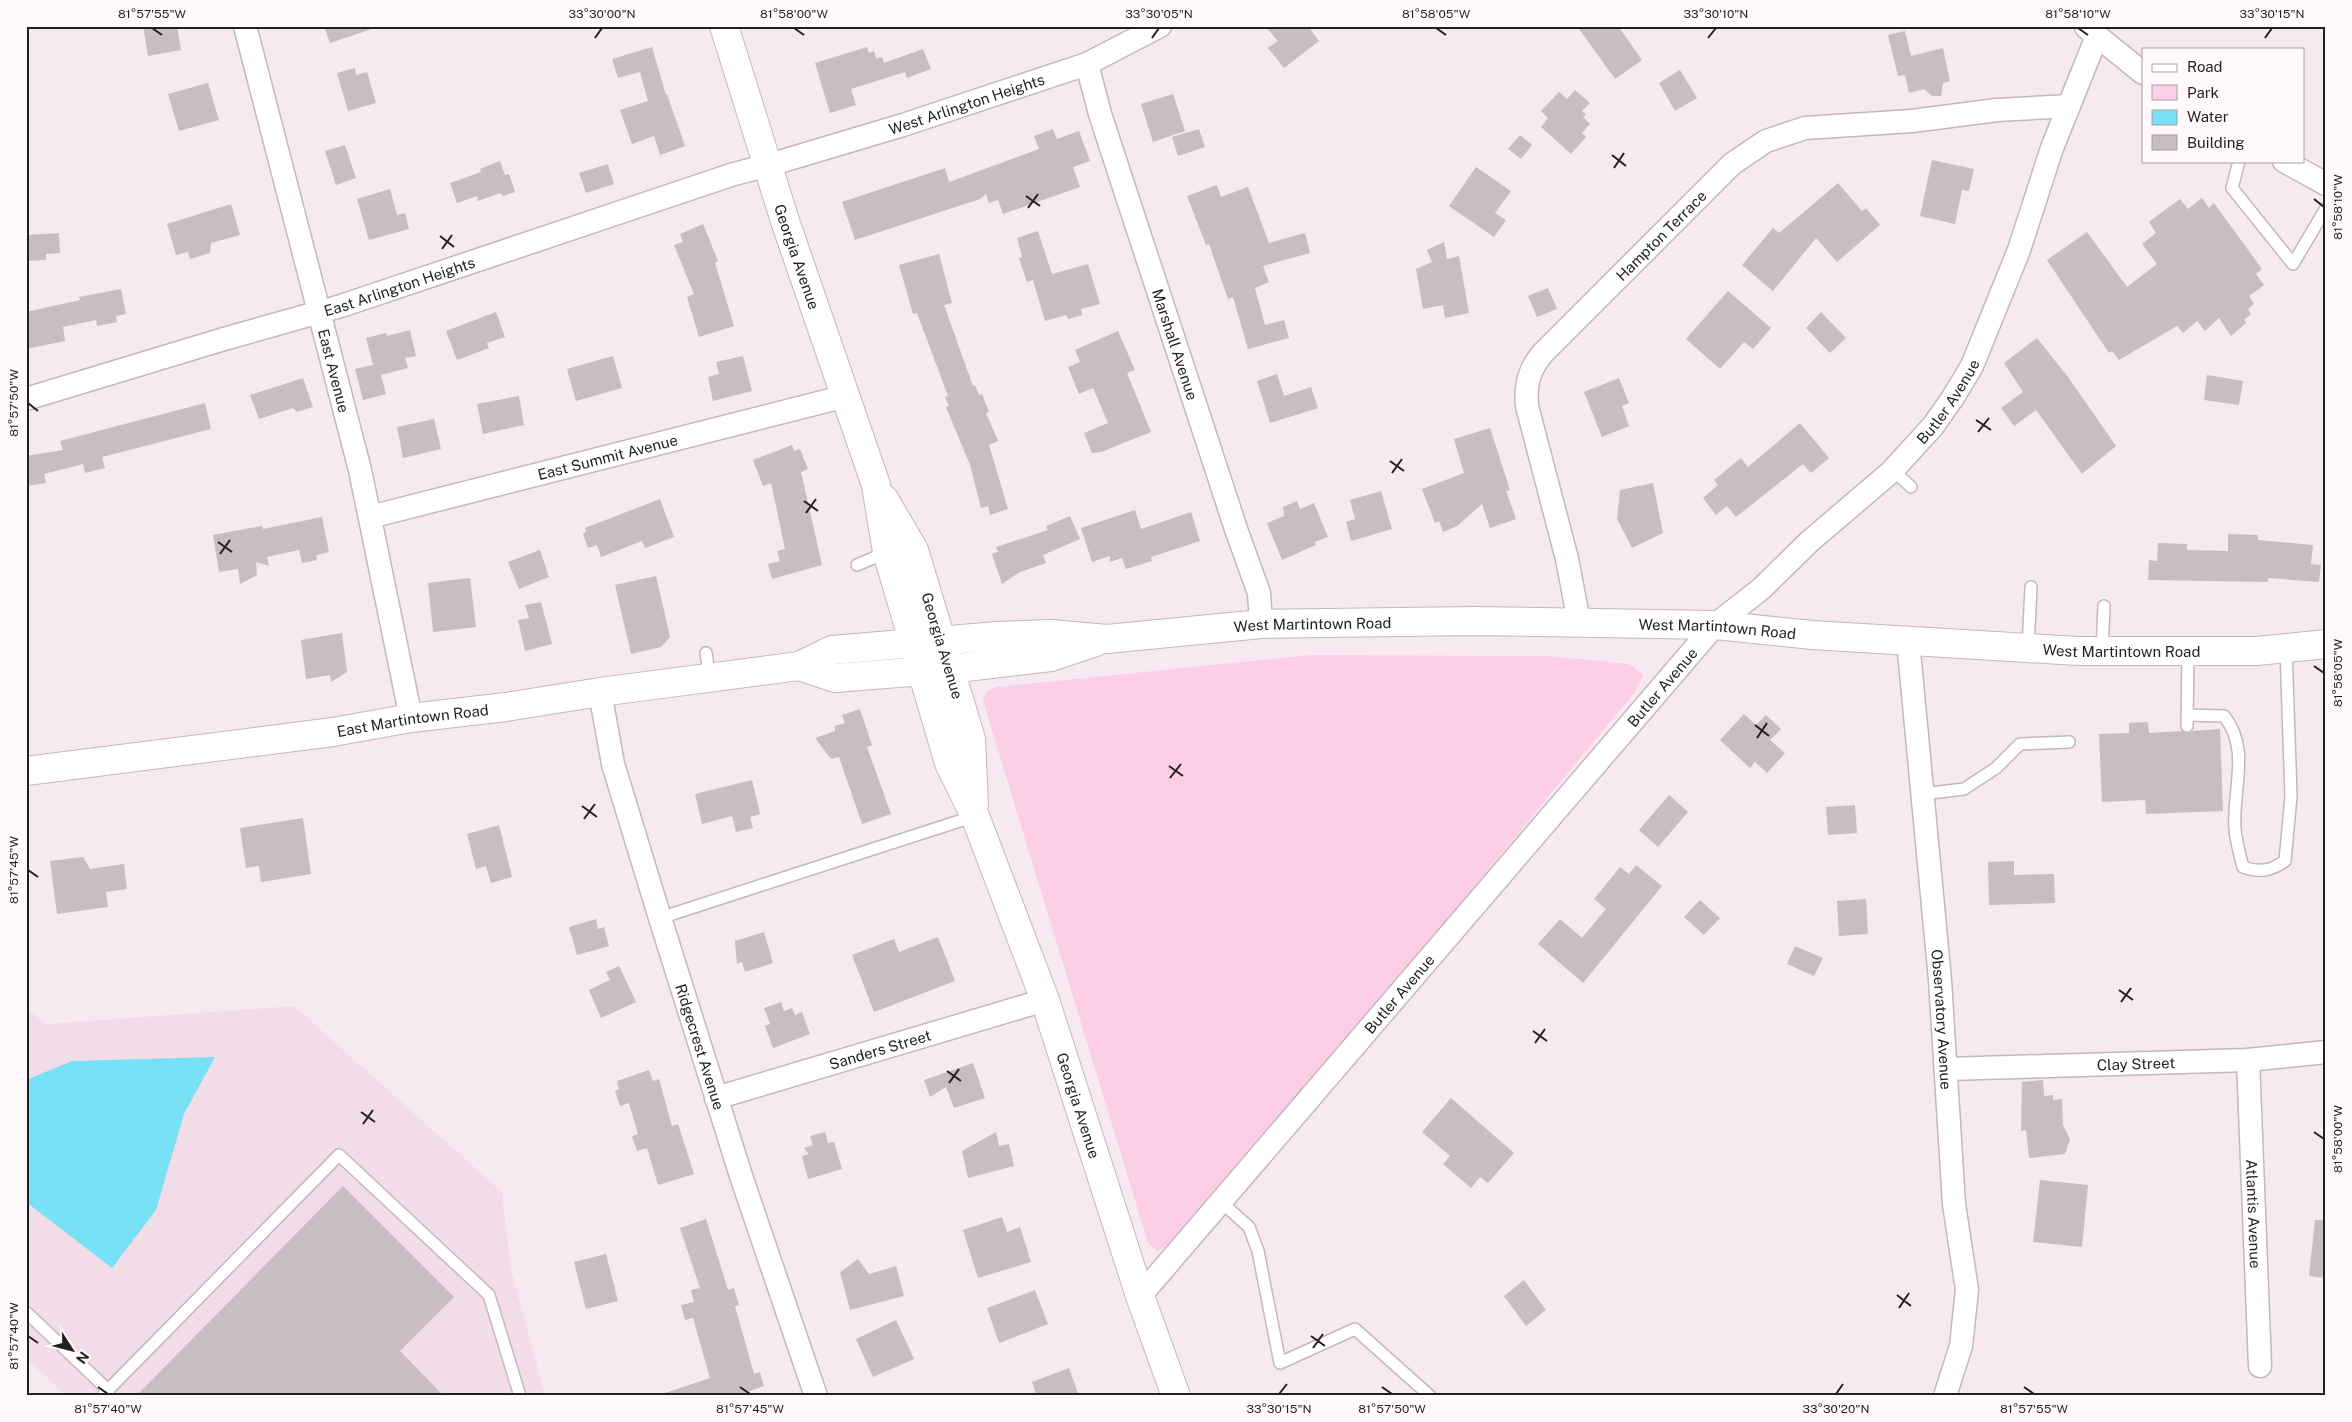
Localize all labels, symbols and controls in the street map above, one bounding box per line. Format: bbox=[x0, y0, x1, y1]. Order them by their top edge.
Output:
text: 81°57'55"W bbox=[118, 7, 187, 21]
text: 33°30'00"N bbox=[568, 7, 636, 21]
text: 81°58'00"W bbox=[760, 7, 828, 21]
text: 33°30'05"N bbox=[1125, 7, 1193, 21]
text: 81°58'05"W bbox=[1402, 7, 1471, 21]
text: 33°30'10"N bbox=[1684, 7, 1748, 21]
text: 81°58'10"W bbox=[2045, 7, 2111, 21]
text: 33°30'15"N bbox=[2239, 7, 2305, 21]
legend bbox=[2142, 48, 2304, 162]
text: Road bbox=[2187, 58, 2223, 75]
street label: West Arlington Heights bbox=[887, 70, 1047, 137]
text: Park bbox=[2187, 84, 2219, 101]
text: Water bbox=[2187, 108, 2229, 125]
text: Building bbox=[2187, 134, 2245, 151]
text: 81°58'10"W bbox=[2331, 174, 2345, 240]
street label: Hampton Terrace bbox=[1612, 187, 1709, 284]
street label: Georgia Avenue bbox=[772, 202, 823, 311]
street label: East Arlington Heights bbox=[322, 253, 477, 319]
street label: Marshall Avenue bbox=[1149, 287, 1202, 402]
street label: East Avenue bbox=[315, 327, 353, 414]
street label: Butler Avenue bbox=[1913, 357, 1982, 447]
text: 81°57'50"W bbox=[7, 369, 21, 437]
street label: East Summit Avenue bbox=[536, 431, 679, 483]
street label: Georgia Avenue bbox=[919, 590, 967, 701]
street label: West Martintown Road bbox=[1233, 614, 1392, 635]
street label: West Martintown Road bbox=[1638, 615, 1797, 642]
text: 81°58'05"W bbox=[2331, 638, 2345, 707]
street label: West Martintown Road bbox=[2042, 640, 2200, 660]
street label: Butler Avenue bbox=[1623, 644, 1700, 730]
street label: East Martintown Road bbox=[335, 701, 489, 740]
text: 81°57'45"W bbox=[7, 836, 21, 904]
street label: Observatory Avenue bbox=[1929, 948, 1955, 1090]
street label: Butler Avenue bbox=[1361, 951, 1437, 1037]
street label: Ridgecrest Avenue bbox=[673, 982, 728, 1112]
street label: Sanders Street bbox=[827, 1026, 933, 1072]
street label: Georgia Avenue bbox=[1054, 1050, 1104, 1160]
street label: Clay Street bbox=[2097, 1054, 2175, 1073]
text: 81°58'00"W bbox=[2331, 1105, 2345, 1173]
street label: Atlantis Avenue bbox=[2243, 1159, 2265, 1269]
text: 81°57'40"W bbox=[7, 1302, 21, 1370]
north arrow bbox=[48, 1324, 98, 1374]
text: N bbox=[73, 1349, 92, 1367]
text: 81°57'40"W bbox=[74, 1402, 142, 1416]
text: 81°57'45"W bbox=[716, 1402, 784, 1416]
text: 33°30'15"N bbox=[1246, 1402, 1312, 1416]
text: 81°57'50"W bbox=[1358, 1402, 1426, 1416]
text: 33°30'20"N bbox=[1802, 1402, 1870, 1416]
text: 81°57'55"W bbox=[2000, 1402, 2069, 1416]

